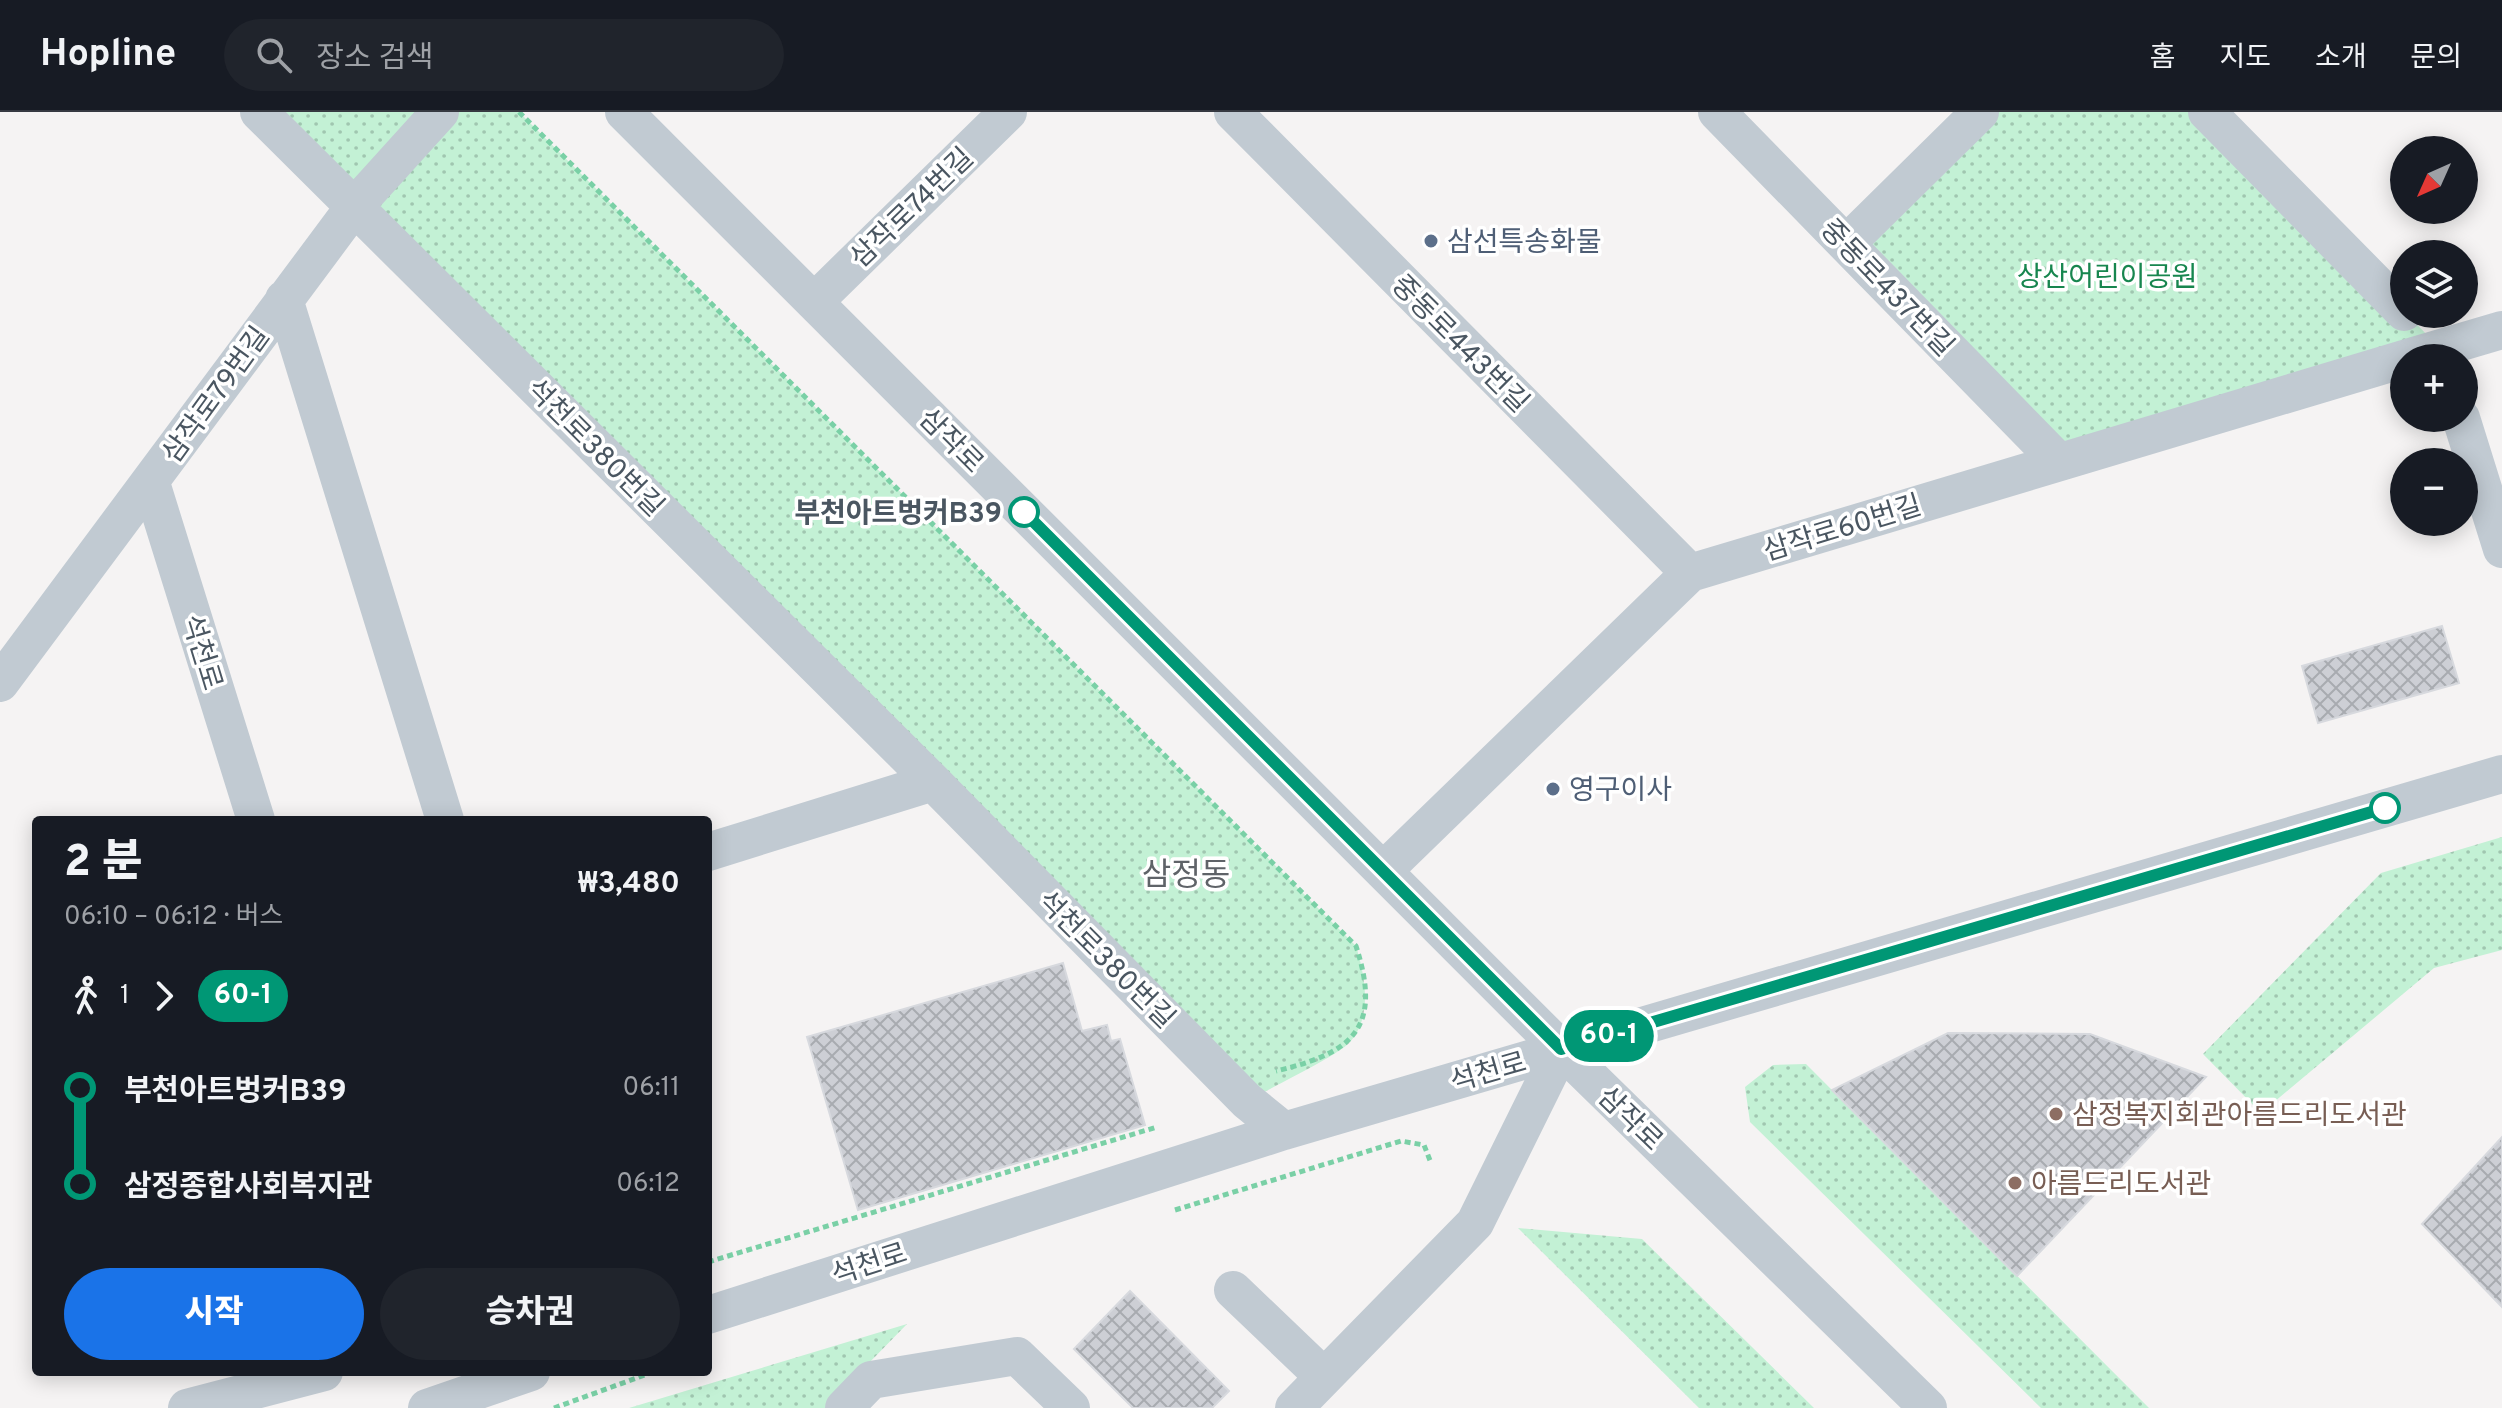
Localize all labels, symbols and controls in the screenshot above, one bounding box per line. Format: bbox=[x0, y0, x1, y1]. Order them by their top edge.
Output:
search box bbox=[224, 19, 784, 91]
text: Hopline bbox=[40, 31, 176, 80]
icon: search bbox=[252, 33, 296, 77]
text: 장소 검색 bbox=[316, 41, 434, 78]
text: 홈 bbox=[2150, 41, 2175, 77]
text: 지도 bbox=[2219, 41, 2271, 77]
text: 소개 bbox=[2315, 41, 2366, 77]
text: 문의 bbox=[2410, 41, 2462, 77]
north arrow bbox=[2390, 136, 2478, 224]
map controls bbox=[2390, 136, 2478, 536]
street label: 삼작로74번길 bbox=[844, 141, 982, 277]
street label: 중동로437번길 bbox=[1811, 213, 1960, 365]
place label: 삼선특송화물 bbox=[1447, 226, 1602, 262]
marker: 삼선특송화물 bbox=[1422, 232, 1440, 250]
button: layers bbox=[2390, 240, 2478, 328]
park label: 상산어린이공원 bbox=[2017, 261, 2197, 297]
street label: 중동로443번길 bbox=[1382, 269, 1535, 422]
street label: 삼작로79번길 bbox=[156, 320, 279, 471]
button: + bbox=[2390, 344, 2478, 432]
street label: 석천로380번길 bbox=[517, 373, 670, 526]
street label: 삼작로 bbox=[910, 402, 990, 482]
button: − bbox=[2390, 448, 2478, 536]
street label: 삼작로60번길 bbox=[1759, 489, 1926, 571]
place label: 부천아트벙커B39 bbox=[794, 497, 1002, 533]
marker: 부천아트벙커B39 bbox=[1009, 497, 1039, 527]
street label: 석천로 bbox=[172, 611, 229, 695]
place label: 영구이사 bbox=[1569, 774, 1672, 810]
marker: 영구이사 bbox=[1544, 780, 1562, 798]
unlabelled marker bbox=[2370, 793, 2400, 823]
text: 2 분 bbox=[64, 836, 143, 892]
district label: 삼정동 bbox=[1142, 857, 1230, 897]
text: ₩3,480 bbox=[578, 866, 680, 903]
street label: 석천로380번길 bbox=[1028, 885, 1181, 1038]
text: 06:10 – 06:12 · 버스 bbox=[64, 901, 284, 934]
icon: walk bbox=[64, 974, 108, 1018]
icon: forward bbox=[142, 974, 186, 1018]
text: 60-1 bbox=[214, 978, 272, 1014]
text: 1 bbox=[120, 980, 130, 1013]
line badge: 60-1 bbox=[1553, 1010, 1665, 1062]
text: 60-1 bbox=[1580, 1018, 1638, 1054]
street label: 석천로 bbox=[1447, 1046, 1531, 1102]
text: 06:11 bbox=[623, 1072, 680, 1105]
text: 부천아트벙커B39 bbox=[124, 1074, 347, 1111]
street label: 삼작로 bbox=[1589, 1080, 1669, 1160]
place label: 삼정복지회관아름드리도서관 bbox=[2072, 1099, 2407, 1135]
marker: 삼정복지회관아름드리도서관 bbox=[2047, 1105, 2065, 1123]
text: 06:12 bbox=[616, 1168, 680, 1201]
place label: 아름드리도서관 bbox=[2031, 1168, 2211, 1204]
text: 삼정종합사회복지관 bbox=[124, 1170, 372, 1207]
marker: 아름드리도서관 bbox=[2006, 1174, 2024, 1192]
street label: 석천로 bbox=[828, 1237, 912, 1295]
button: 시작 bbox=[64, 1268, 364, 1360]
button: 승차권 bbox=[380, 1268, 680, 1360]

